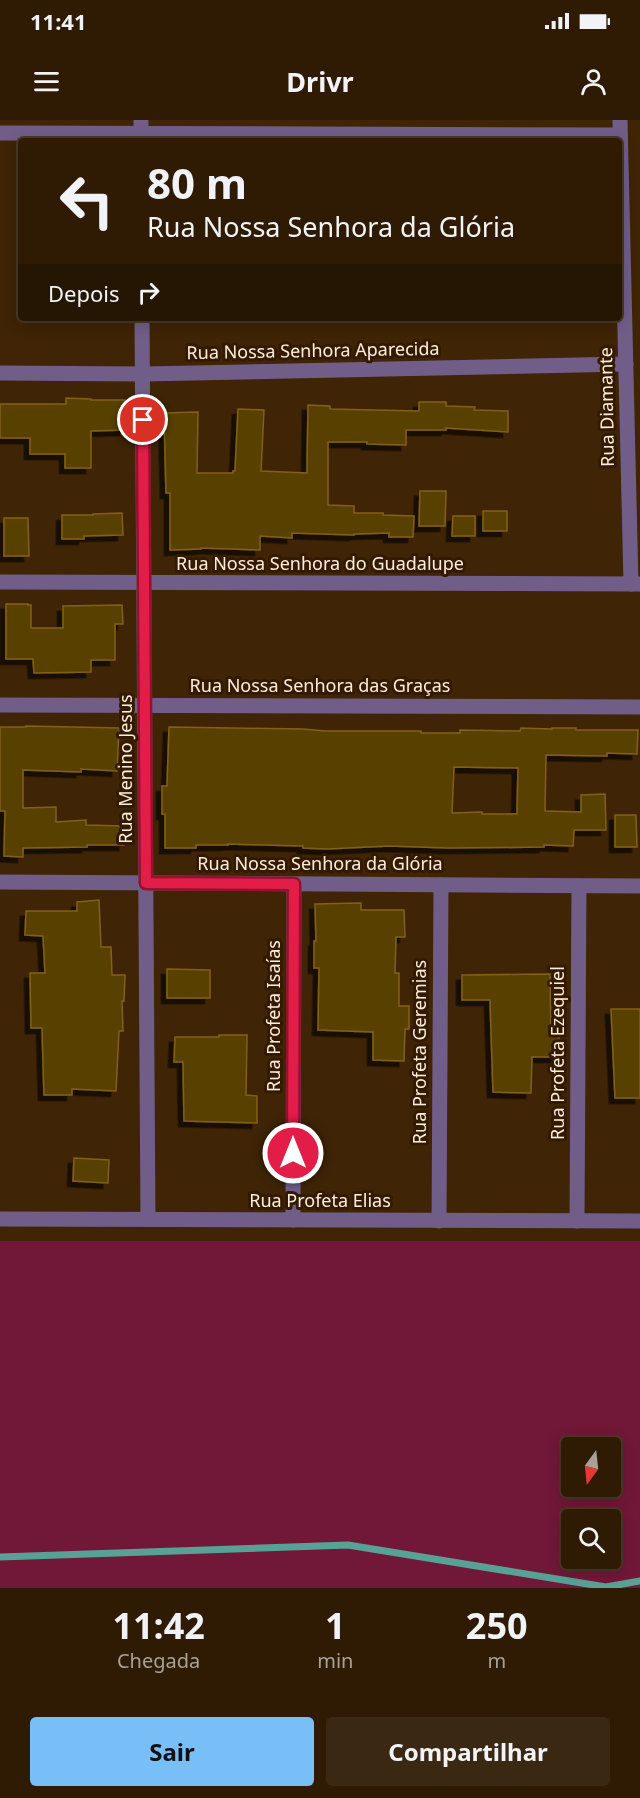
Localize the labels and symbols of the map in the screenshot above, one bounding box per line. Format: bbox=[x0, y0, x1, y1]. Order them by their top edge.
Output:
street label: Rua Nossa Senhora Aparecida bbox=[186, 336, 440, 364]
street label: Rua Diamante bbox=[593, 347, 619, 467]
pin bbox=[117, 394, 168, 445]
street label: Rua Nossa Senhora do Guadalupe bbox=[176, 551, 464, 575]
street label: Rua Nossa Senhora das Graças bbox=[190, 673, 450, 697]
street label: Rua Menino Jesus bbox=[113, 694, 137, 844]
street label: Rua Nossa Senhora da Glória bbox=[197, 851, 443, 875]
street label: Rua Profeta Isaías bbox=[261, 940, 285, 1092]
street label: Rua Profeta Geremias bbox=[407, 960, 431, 1144]
street label: Rua Profeta Ezequiel bbox=[545, 966, 569, 1140]
position arrow bbox=[261, 1121, 325, 1185]
street label: Rua Profeta Elias bbox=[249, 1188, 391, 1212]
north arrow bbox=[561, 1437, 621, 1497]

